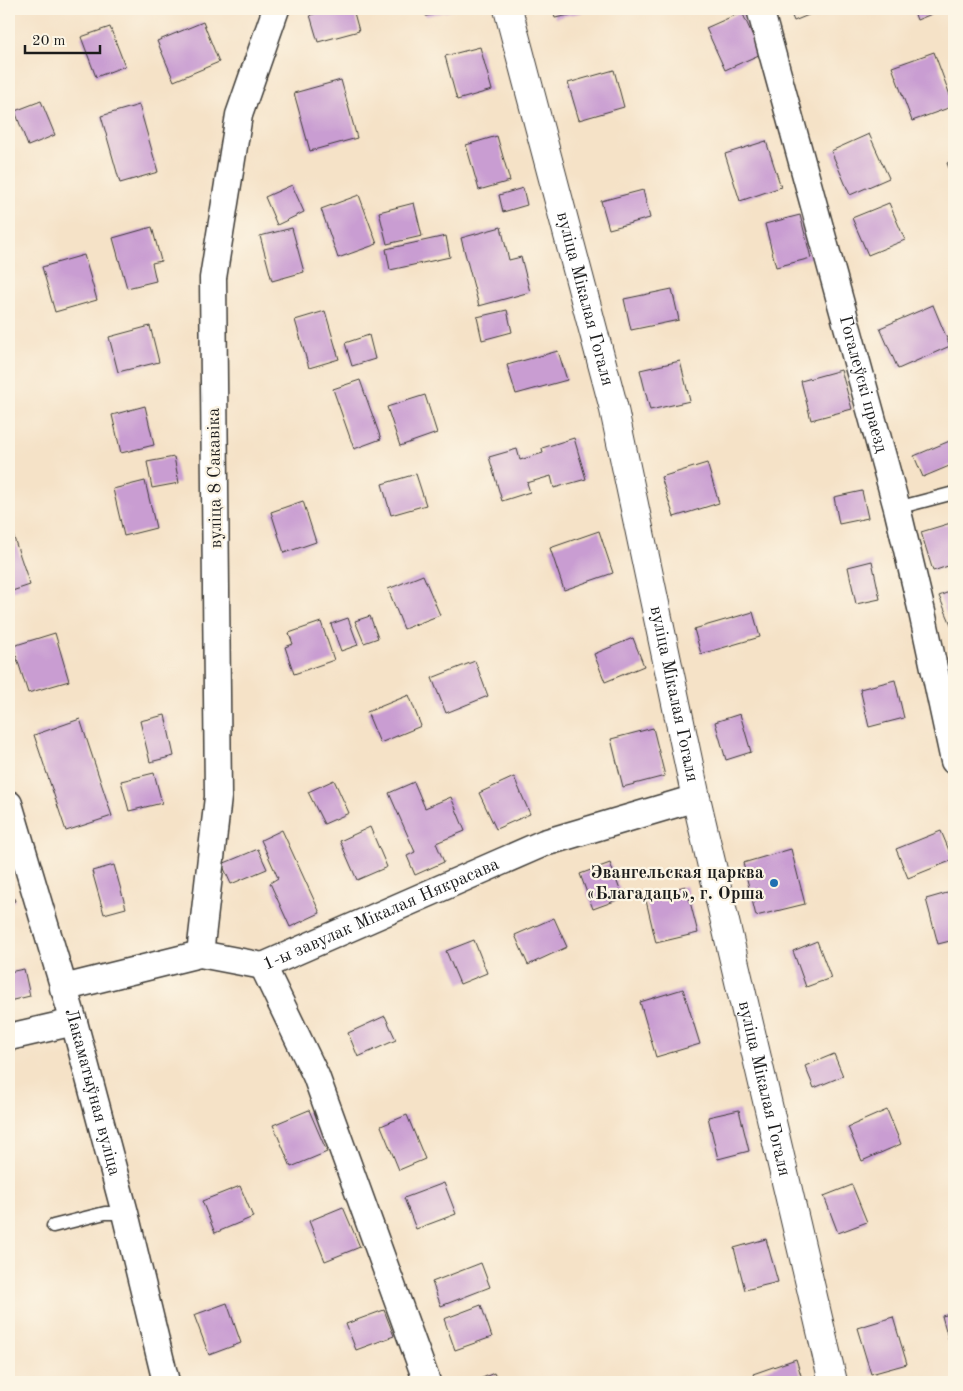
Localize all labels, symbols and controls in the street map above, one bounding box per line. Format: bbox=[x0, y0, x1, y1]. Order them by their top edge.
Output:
scale bar bbox=[25, 22, 100, 54]
text: 20 m bbox=[32, 34, 66, 49]
street label: вуліца Мікалая Гогаля bbox=[553, 210, 617, 388]
street label: Гогалеўскі праезд bbox=[836, 314, 890, 455]
street label: вуліца 8 Сакавіка bbox=[205, 407, 225, 548]
street label: вуліца Мікалая Гогаля bbox=[647, 604, 701, 784]
street label: 1-ы завулак Мікалая Някрасава bbox=[261, 855, 502, 974]
place label: Эвангельская царква «Благадаць», г. Орша bbox=[586, 864, 764, 903]
marker: Эвангельская царква «Благадаць», г. Орша bbox=[768, 877, 780, 889]
street label: вуліца Мікалая Гогаля bbox=[735, 999, 793, 1178]
street label: Лакаматыўная вуліца bbox=[61, 1006, 124, 1178]

